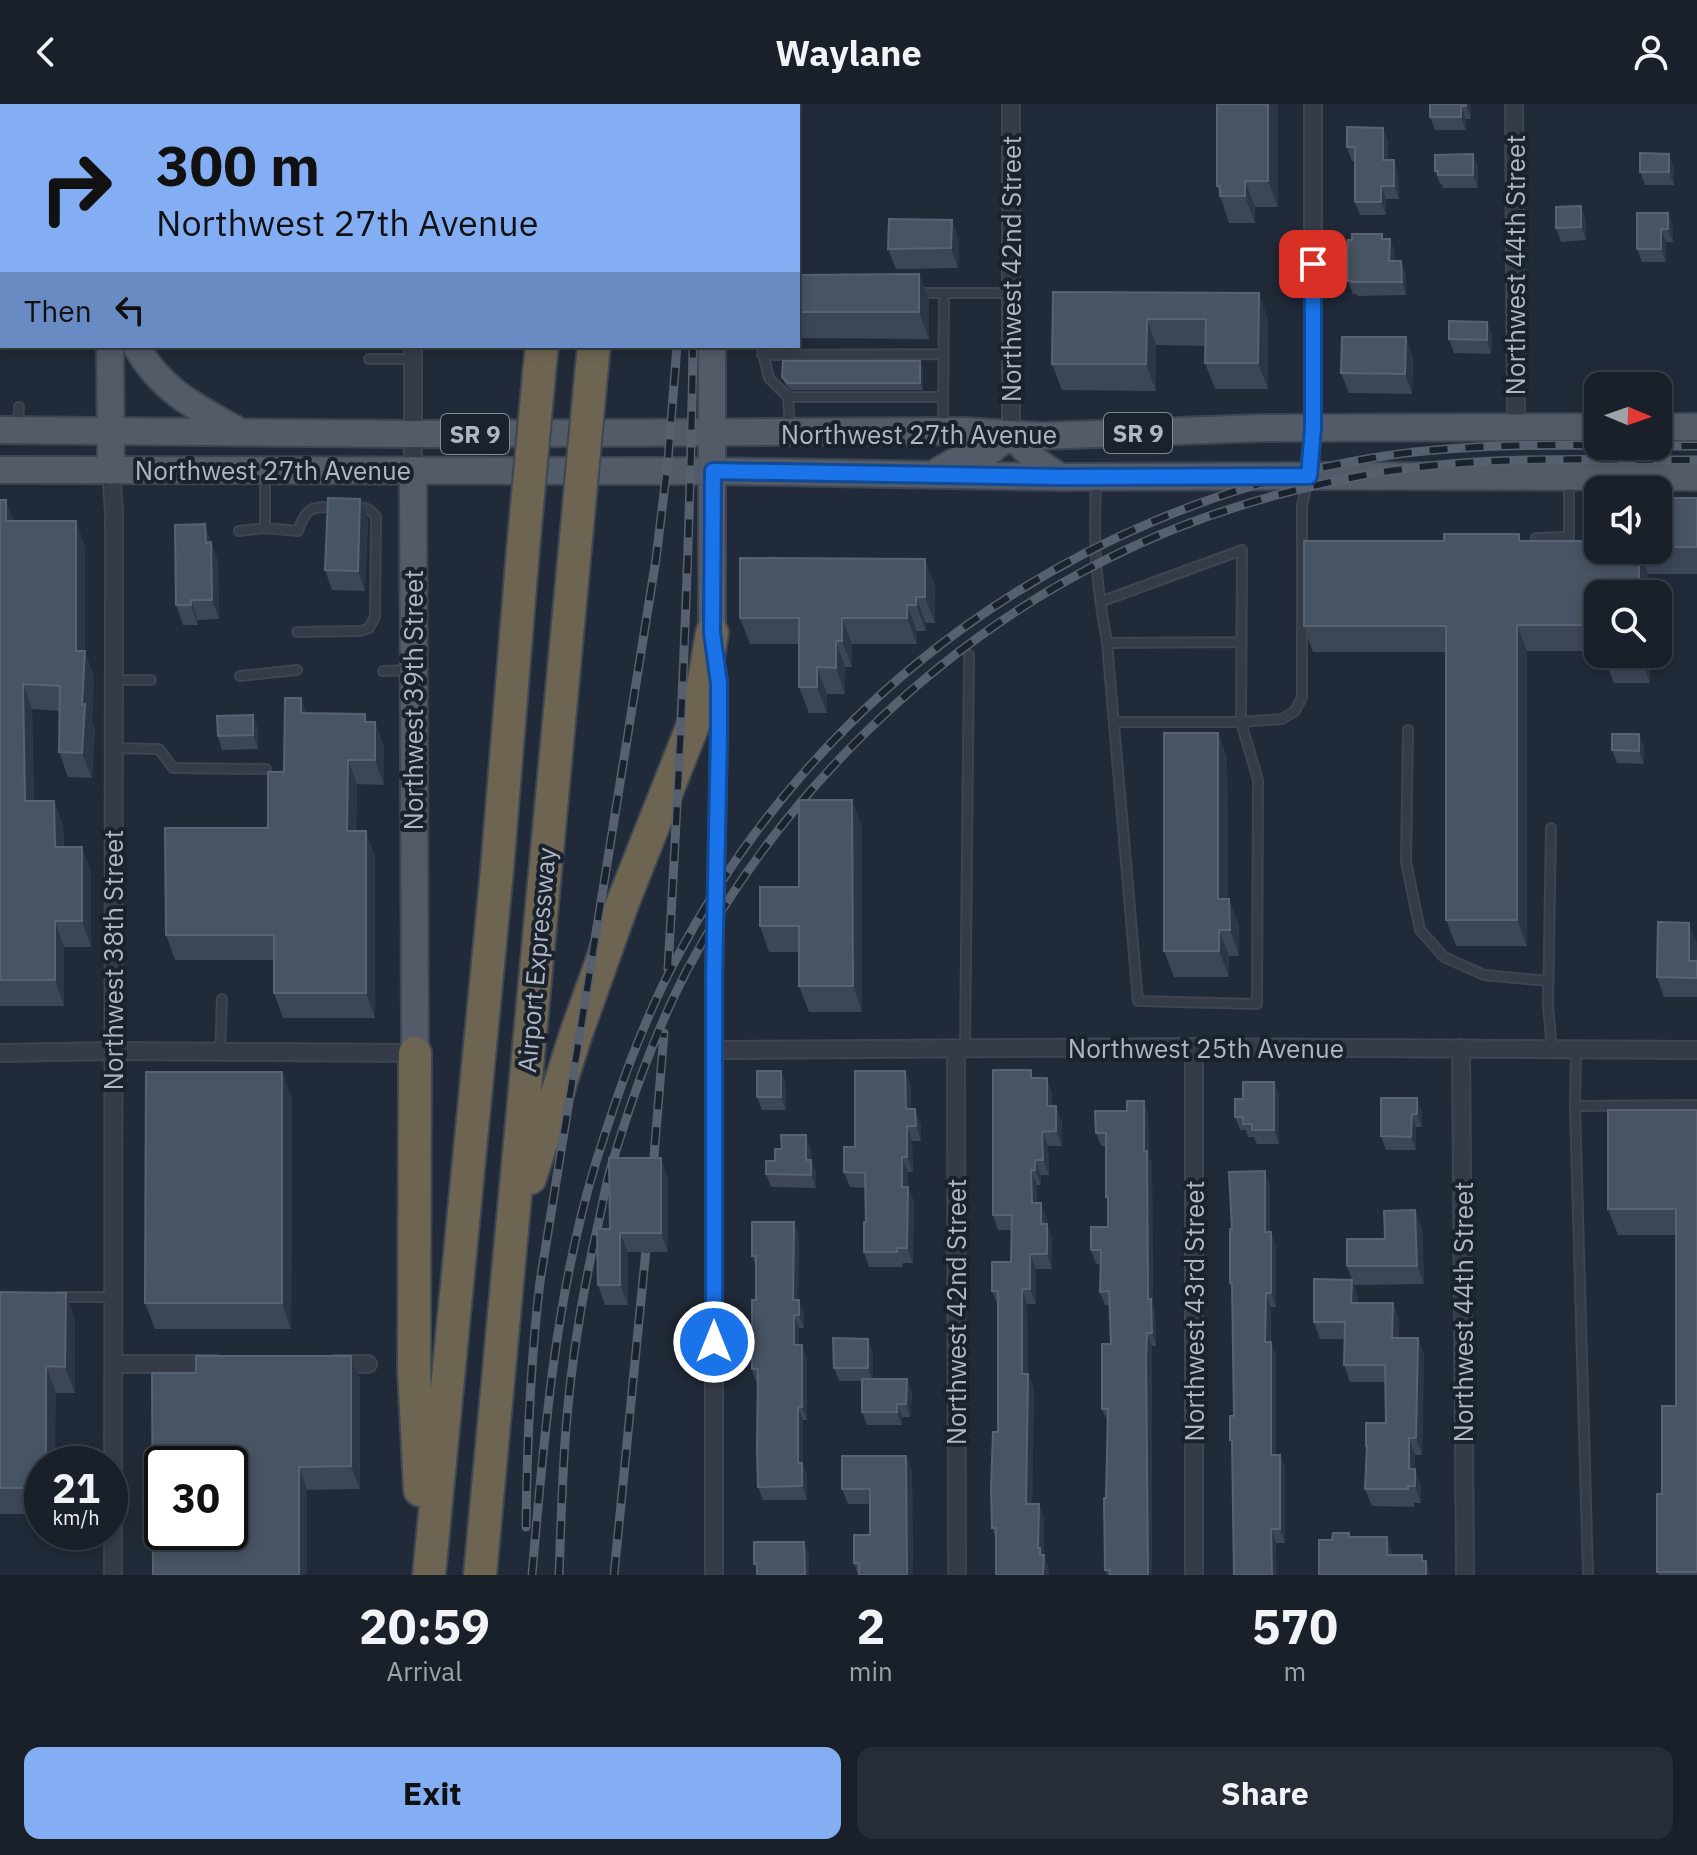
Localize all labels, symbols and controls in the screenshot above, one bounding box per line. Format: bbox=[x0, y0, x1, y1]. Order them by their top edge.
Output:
text: Waylane bbox=[775, 29, 922, 76]
icon: back bbox=[24, 30, 68, 74]
icon: person bbox=[1629, 30, 1673, 74]
text: 300 m bbox=[156, 129, 320, 201]
street label: Northwest 44th Street bbox=[1498, 135, 1532, 395]
icon: right bbox=[24, 136, 128, 240]
street label: Northwest 42nd Street bbox=[994, 136, 1028, 402]
text: Northwest 27th Avenue bbox=[156, 199, 539, 246]
pin bbox=[1279, 230, 1347, 298]
icon: arrive bbox=[1291, 242, 1335, 286]
icon: left bbox=[108, 288, 152, 332]
text: Then bbox=[24, 291, 92, 330]
north arrow bbox=[1584, 372, 1672, 460]
map controls bbox=[1584, 372, 1672, 668]
road number: SR 9 bbox=[1104, 413, 1172, 453]
road number: SR 9 bbox=[441, 414, 509, 454]
street label: Northwest 27th Avenue bbox=[781, 417, 1057, 451]
street label: Northwest 27th Avenue bbox=[135, 453, 411, 487]
button: sound bbox=[1584, 476, 1672, 564]
street label: Northwest 39th Street bbox=[396, 570, 430, 830]
button: search bbox=[1584, 580, 1672, 668]
street label: Northwest 38th Street bbox=[96, 830, 130, 1090]
street label: Airport Expressway bbox=[509, 846, 563, 1074]
street label: Northwest 25th Avenue bbox=[1068, 1031, 1344, 1065]
street label: Northwest 42nd Street bbox=[939, 1179, 973, 1445]
street label: Northwest 43rd Street bbox=[1177, 1180, 1211, 1442]
street label: Northwest 44th Street bbox=[1446, 1182, 1480, 1442]
position arrow bbox=[672, 1300, 756, 1384]
speed limit sign: 30 bbox=[144, 1446, 248, 1550]
text: 21 bbox=[52, 1462, 100, 1514]
text: km/h bbox=[52, 1504, 100, 1531]
text: 20:59 bbox=[359, 1595, 490, 1657]
text: 2 bbox=[856, 1595, 885, 1657]
text: 570 bbox=[1252, 1595, 1338, 1657]
text: Arrival bbox=[387, 1654, 462, 1688]
text: min bbox=[849, 1654, 893, 1688]
text: m bbox=[1284, 1654, 1306, 1688]
button: Exit bbox=[24, 1747, 841, 1839]
button: Share bbox=[857, 1747, 1673, 1839]

